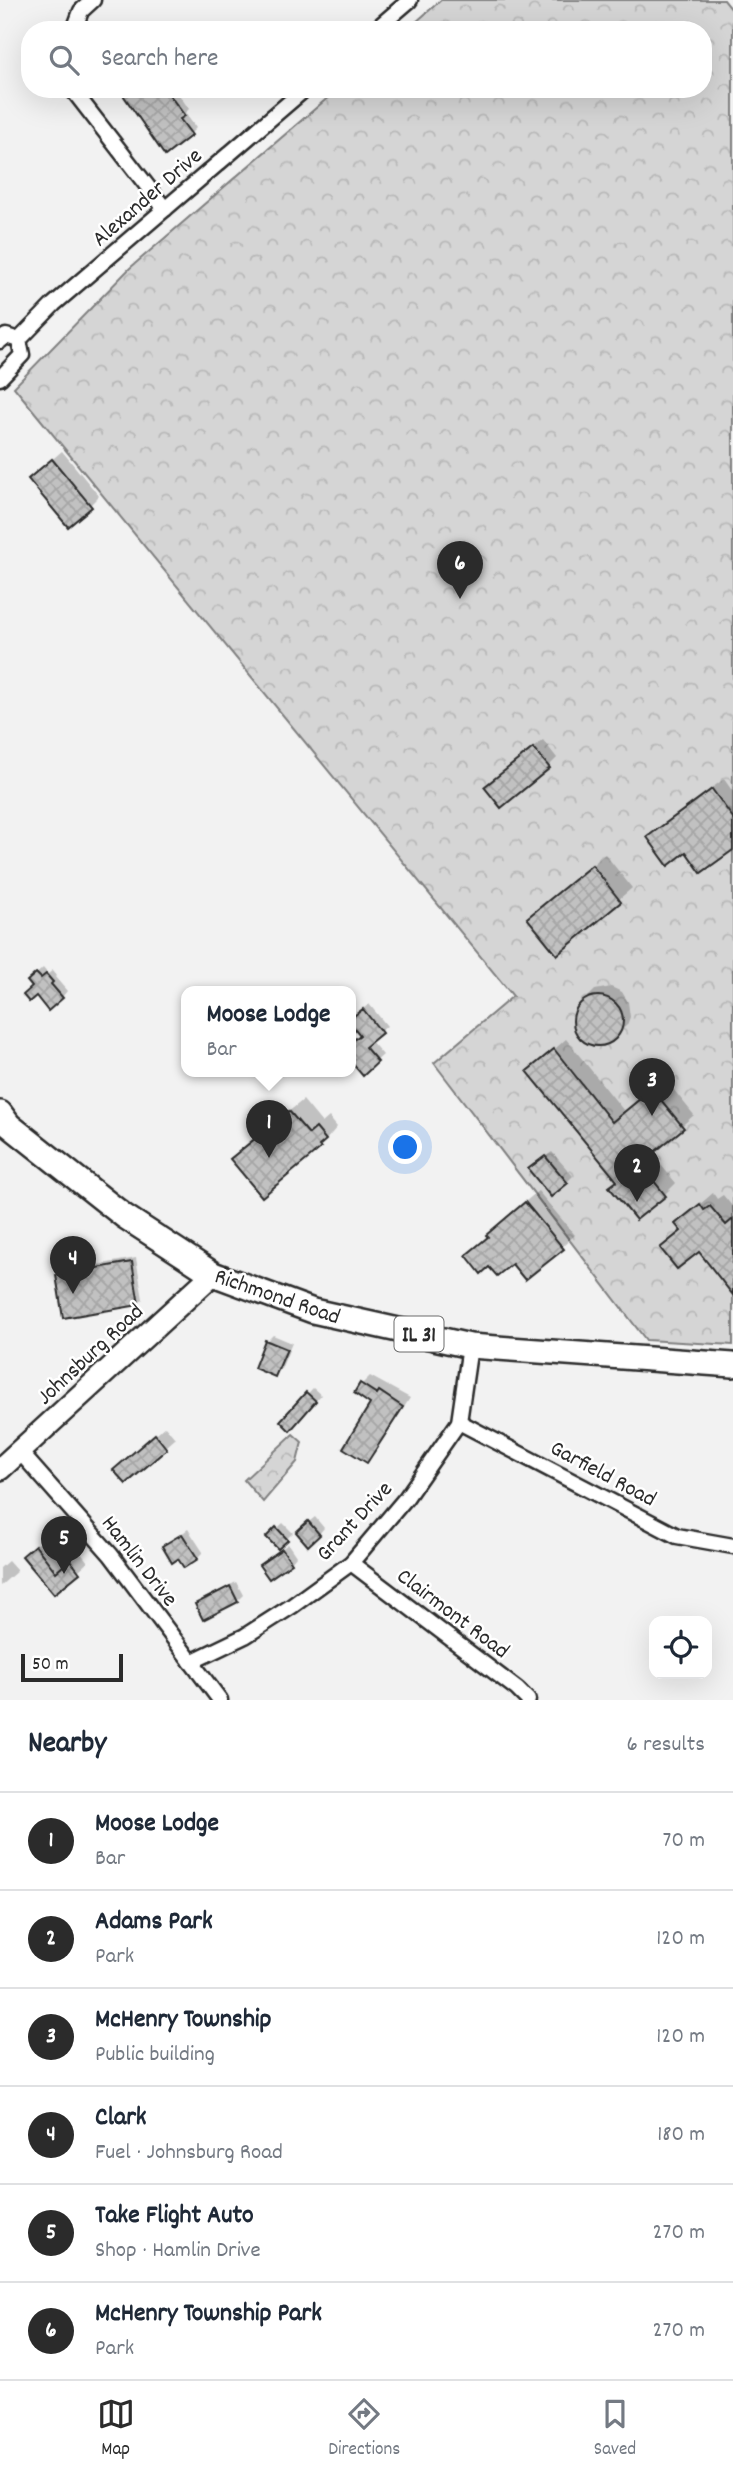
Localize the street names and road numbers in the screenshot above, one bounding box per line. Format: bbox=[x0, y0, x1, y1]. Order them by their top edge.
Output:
street label: Alexander Drive bbox=[86, 141, 211, 256]
street label: Richmond Road bbox=[210, 1261, 344, 1335]
street label: Johnsburg Road bbox=[30, 1297, 152, 1414]
road number: IL 31 bbox=[394, 1316, 444, 1352]
street label: Garfield Road bbox=[543, 1433, 661, 1517]
street label: Grant Drive bbox=[310, 1475, 402, 1570]
street label: Hamlin Drive bbox=[92, 1509, 185, 1615]
street label: Clairmont Road bbox=[389, 1561, 515, 1668]

